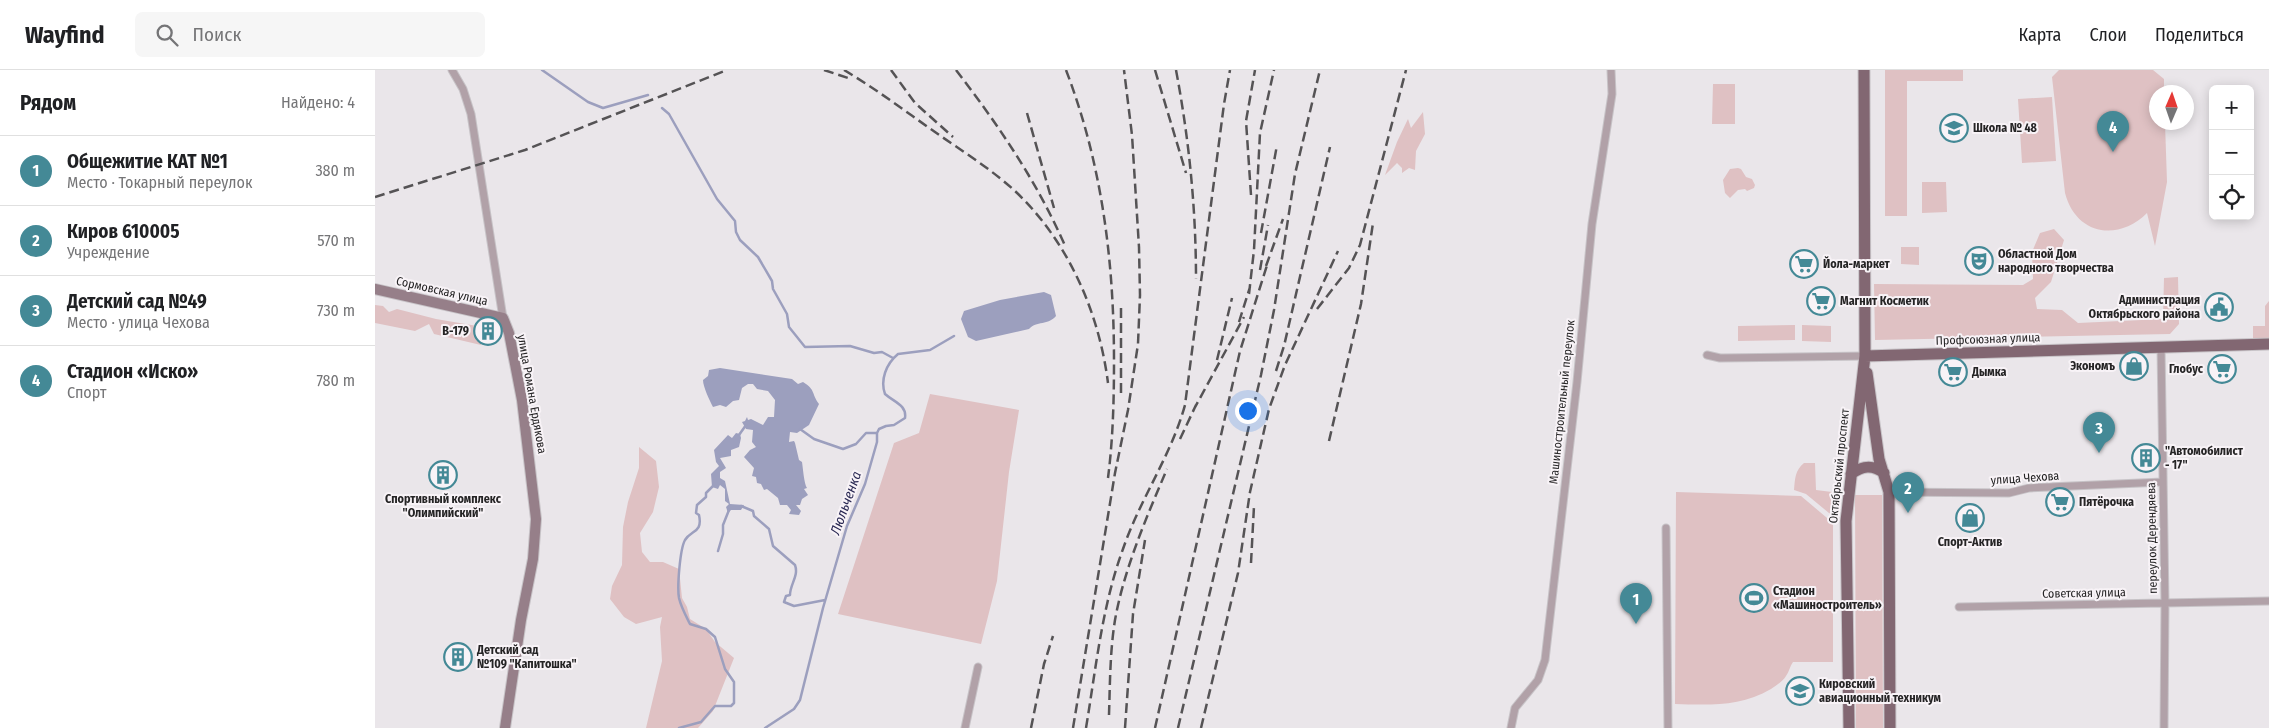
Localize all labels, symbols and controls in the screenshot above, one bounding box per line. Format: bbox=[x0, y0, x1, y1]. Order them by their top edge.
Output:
search box bbox=[135, 12, 485, 57]
text: Wayfind bbox=[25, 21, 105, 49]
icon: search bbox=[153, 21, 181, 49]
text: Поиск bbox=[193, 23, 241, 46]
text: Карта bbox=[2018, 24, 2061, 46]
text: Слои bbox=[2089, 24, 2127, 46]
text: Поделиться bbox=[2155, 24, 2244, 46]
north arrow bbox=[2149, 85, 2194, 130]
map controls bbox=[2209, 85, 2254, 220]
button: + bbox=[2209, 85, 2254, 130]
text: Рядом bbox=[20, 90, 76, 116]
text: Найдено: 4 bbox=[281, 93, 355, 112]
pin: 4 bbox=[2097, 111, 2129, 152]
school or university icon: Школа № 48 bbox=[1939, 113, 1969, 143]
place label: Школа № 48 bbox=[1973, 121, 2038, 135]
button: − bbox=[2209, 130, 2254, 175]
text: Общежитие КАТ №1 bbox=[67, 150, 228, 173]
text: 1 bbox=[33, 161, 39, 180]
text: 380 m bbox=[315, 161, 355, 180]
text: Место · Токарный переулок bbox=[67, 173, 252, 192]
button: locate bbox=[2209, 175, 2254, 220]
text: Киров 610005 bbox=[67, 220, 180, 243]
text: 2 bbox=[32, 231, 40, 250]
text: 570 m bbox=[317, 231, 355, 250]
text: Учреждение bbox=[67, 243, 150, 262]
theatre icon: Областной Дом народного творчества bbox=[1964, 246, 1994, 276]
place label: Областной Дом народного творчества bbox=[1998, 247, 2114, 275]
supermarket icon: Йола-маркет bbox=[1789, 249, 1819, 279]
place label: Йола-маркет bbox=[1823, 256, 1891, 271]
street label: Сормовская улица bbox=[395, 274, 489, 308]
supermarket icon: Магнит Косметик bbox=[1806, 286, 1836, 316]
text: Детский сад №49 bbox=[67, 290, 207, 313]
public building icon: Администрация Октябрьского района bbox=[2204, 292, 2234, 322]
place label: Администрация Октябрьского района bbox=[2089, 293, 2200, 321]
place label: Магнит Косметик bbox=[1840, 294, 1930, 308]
text: 3 bbox=[32, 301, 40, 320]
text: 730 m bbox=[317, 301, 355, 320]
text: Место · улица Чехова bbox=[67, 313, 210, 332]
building icon: В-179 bbox=[473, 316, 503, 346]
street label: Машиностроительный переулок bbox=[1546, 319, 1578, 485]
place label: В-179 bbox=[442, 324, 469, 338]
street label: Профсоюзная улица bbox=[1935, 330, 2041, 348]
street label: улица Романа Ердякова bbox=[515, 333, 549, 455]
shop icon: Экономъ bbox=[2119, 351, 2149, 381]
supermarket icon: Глобус bbox=[2207, 354, 2237, 384]
supermarket icon: Дымка bbox=[1938, 357, 1968, 387]
place label: Экономъ bbox=[2070, 359, 2115, 373]
text: Стадион «Иско» bbox=[67, 360, 198, 383]
place label: Глобус bbox=[2169, 362, 2204, 376]
place label: Дымка bbox=[1971, 365, 2007, 379]
text: 4 bbox=[32, 371, 40, 390]
text: 780 m bbox=[316, 371, 355, 390]
text: Спорт bbox=[67, 383, 106, 402]
your location bbox=[1235, 398, 1261, 424]
street label: Октябрьский проспект bbox=[1826, 408, 1852, 524]
pin: 3 bbox=[2083, 412, 2115, 453]
building icon: "Автомобилист - 17" bbox=[2131, 443, 2161, 473]
place label: "Автомобилист - 17" bbox=[2165, 444, 2244, 472]
building icon: Спортивный комплекс "Олимпийский" bbox=[428, 460, 458, 490]
water label: Люльченка bbox=[826, 469, 865, 538]
street label: улица Чехова bbox=[1990, 469, 2060, 487]
pin: 2 bbox=[1892, 472, 1924, 513]
street label: переулок Дерендяева bbox=[2144, 482, 2160, 594]
supermarket icon: Пятёрочка bbox=[2045, 487, 2075, 517]
place label: Спортивный комплекс "Олимпийский" bbox=[385, 492, 502, 520]
place label: Пятёрочка bbox=[2079, 495, 2134, 509]
shop icon: Спорт-Актив bbox=[1955, 503, 1985, 533]
place label: Спорт-Актив bbox=[1938, 535, 2002, 549]
pin: 1 bbox=[1620, 583, 1652, 624]
sports icon: Стадион «Машиностроитель» bbox=[1739, 583, 1769, 613]
place label: Стадион «Машиностроитель» bbox=[1773, 584, 1882, 612]
street label: Советская улица bbox=[2042, 585, 2126, 601]
building icon: Детский сад №109 "Капитошка" bbox=[443, 642, 473, 672]
place label: Детский сад №109 "Капитошка" bbox=[476, 643, 577, 671]
school or university icon: Кировский авиационный техникум bbox=[1785, 676, 1815, 706]
place label: Кировский авиационный техникум bbox=[1819, 677, 1942, 705]

